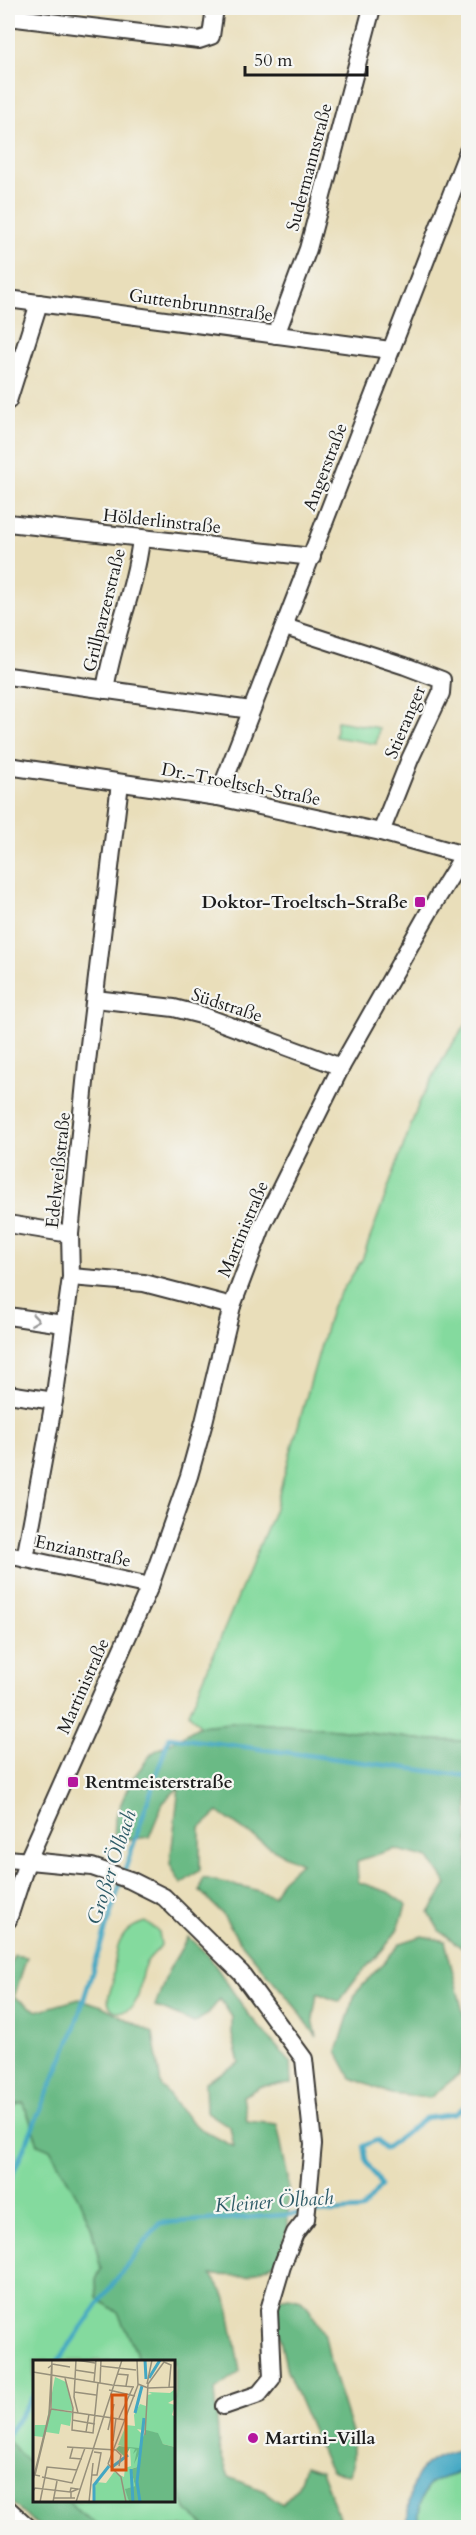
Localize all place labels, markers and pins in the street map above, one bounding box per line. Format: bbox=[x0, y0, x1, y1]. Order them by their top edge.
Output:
place label: Doktor-Troeltsch-Straße bbox=[202, 890, 408, 915]
marker: Doktor-Troeltsch-Straße bbox=[413, 895, 427, 909]
place label: Rentmeisterstraße bbox=[85, 1770, 233, 1795]
marker: Rentmeisterstraße bbox=[66, 1775, 80, 1789]
place label: Martini-Villa bbox=[265, 2426, 376, 2451]
marker: Martini-Villa bbox=[246, 2431, 260, 2445]

